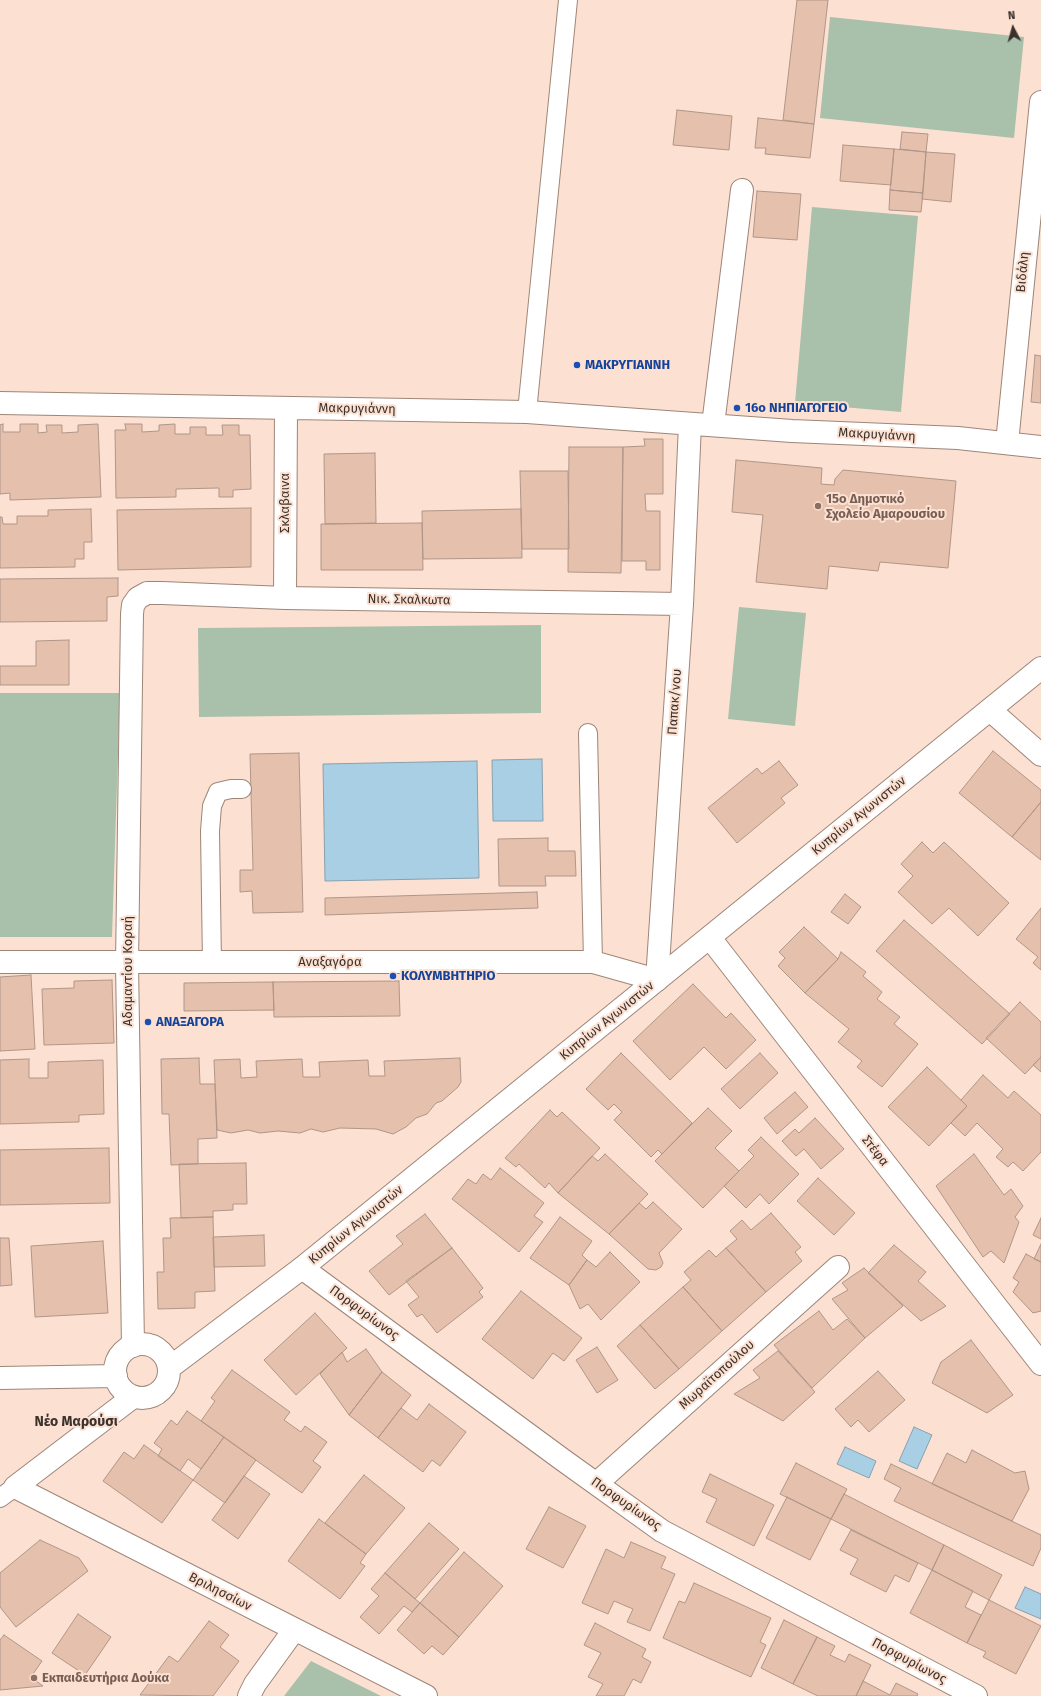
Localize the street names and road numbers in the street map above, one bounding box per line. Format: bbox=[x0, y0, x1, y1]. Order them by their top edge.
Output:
street label: Βιδάλη bbox=[1013, 251, 1033, 293]
street label: Μακρυγιάννη bbox=[318, 401, 396, 417]
street label: Μακρυγιάννη bbox=[838, 425, 916, 445]
street label: Σκλαβαινα bbox=[277, 473, 293, 533]
street label: Νικ. Σκαλκωτα bbox=[367, 591, 451, 609]
street label: Παπακ/νου bbox=[665, 668, 685, 736]
street label: Κυπρίων Αγωνιστών bbox=[809, 773, 909, 859]
street label: Αδαμαντίου Κοραή bbox=[120, 916, 136, 1026]
street label: Αναξαγόρα bbox=[298, 954, 362, 970]
street label: Κυπρίων Αγωνιστών bbox=[557, 978, 657, 1064]
street label: Στέφα bbox=[858, 1133, 892, 1169]
street label: Κυπρίων Αγωνιστών bbox=[306, 1182, 406, 1268]
street label: Πορφυρίωνος bbox=[326, 1283, 402, 1343]
street label: Μωραϊτοπούλου bbox=[676, 1337, 758, 1413]
street label: Πορφυρίωνος bbox=[588, 1474, 664, 1534]
street label: Βριλησσίων bbox=[186, 1569, 254, 1615]
street label: Πορφυρίωνος bbox=[869, 1635, 949, 1687]

